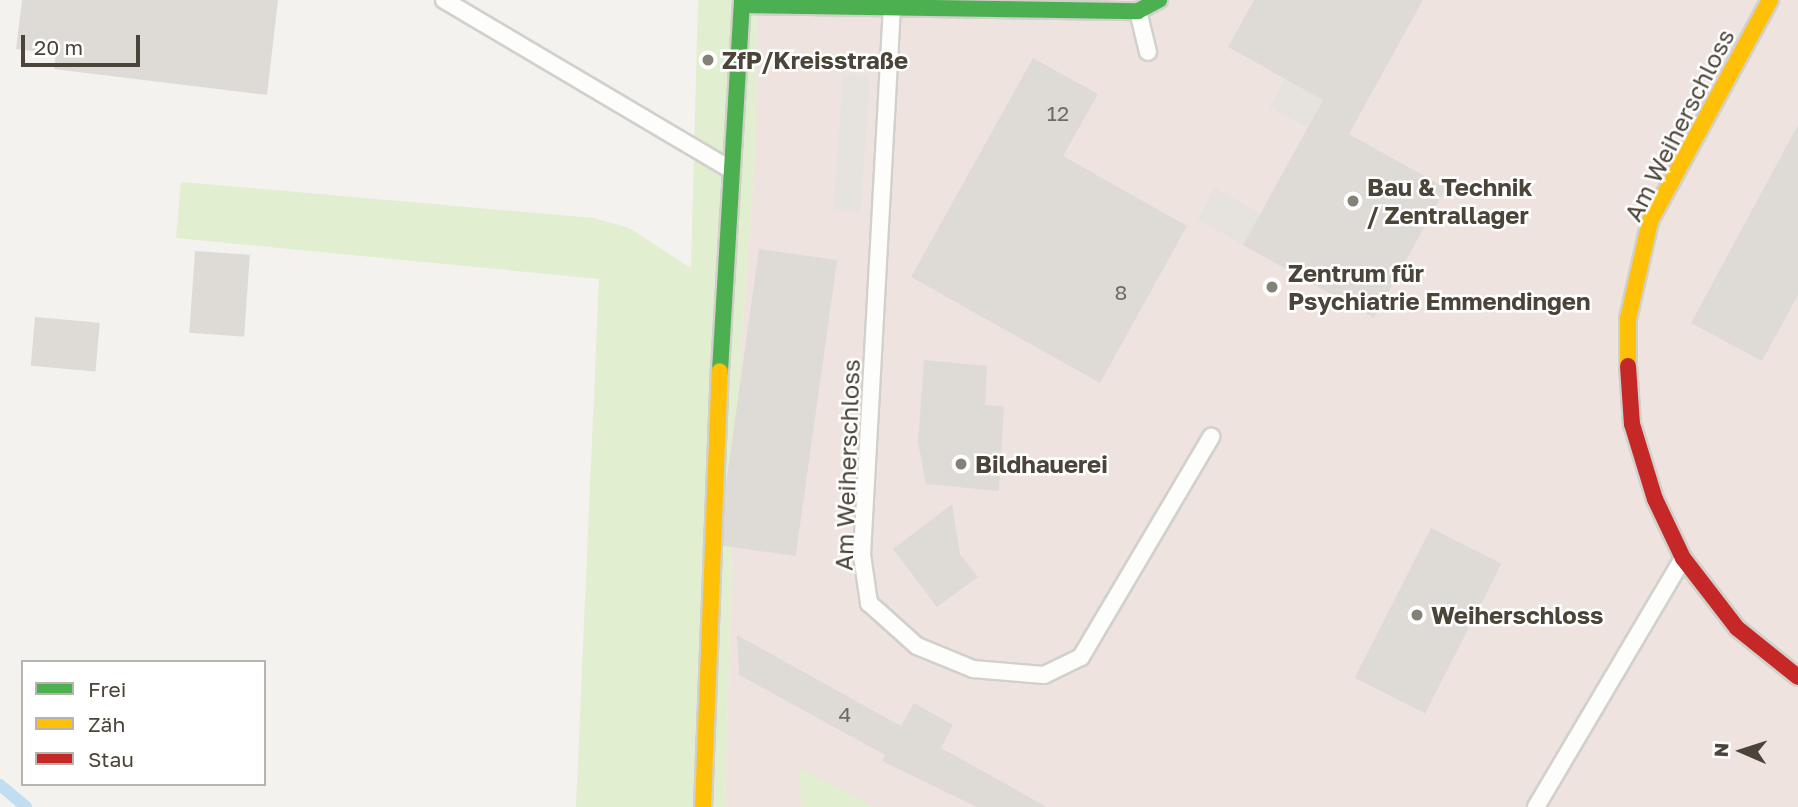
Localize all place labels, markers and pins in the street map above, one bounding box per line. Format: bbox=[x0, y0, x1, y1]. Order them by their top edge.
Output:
place label: ZfP/Kreisstraße bbox=[722, 46, 908, 74]
marker: ZfP/Kreisstraße bbox=[700, 52, 716, 68]
place label: Bau & Technik / Zentrallager bbox=[1367, 173, 1532, 229]
marker: Bau & Technik / Zentrallager bbox=[1345, 193, 1361, 209]
place label: Zentrum für Psychiatrie Emmendingen bbox=[1288, 259, 1591, 315]
marker: Zentrum für Psychiatrie Emmendingen bbox=[1262, 277, 1282, 297]
place label: Bildhauerei bbox=[975, 450, 1108, 478]
marker: Bildhauerei bbox=[953, 456, 969, 472]
place label: Weiherschloss bbox=[1431, 601, 1604, 629]
marker: Weiherschloss bbox=[1409, 607, 1425, 623]

